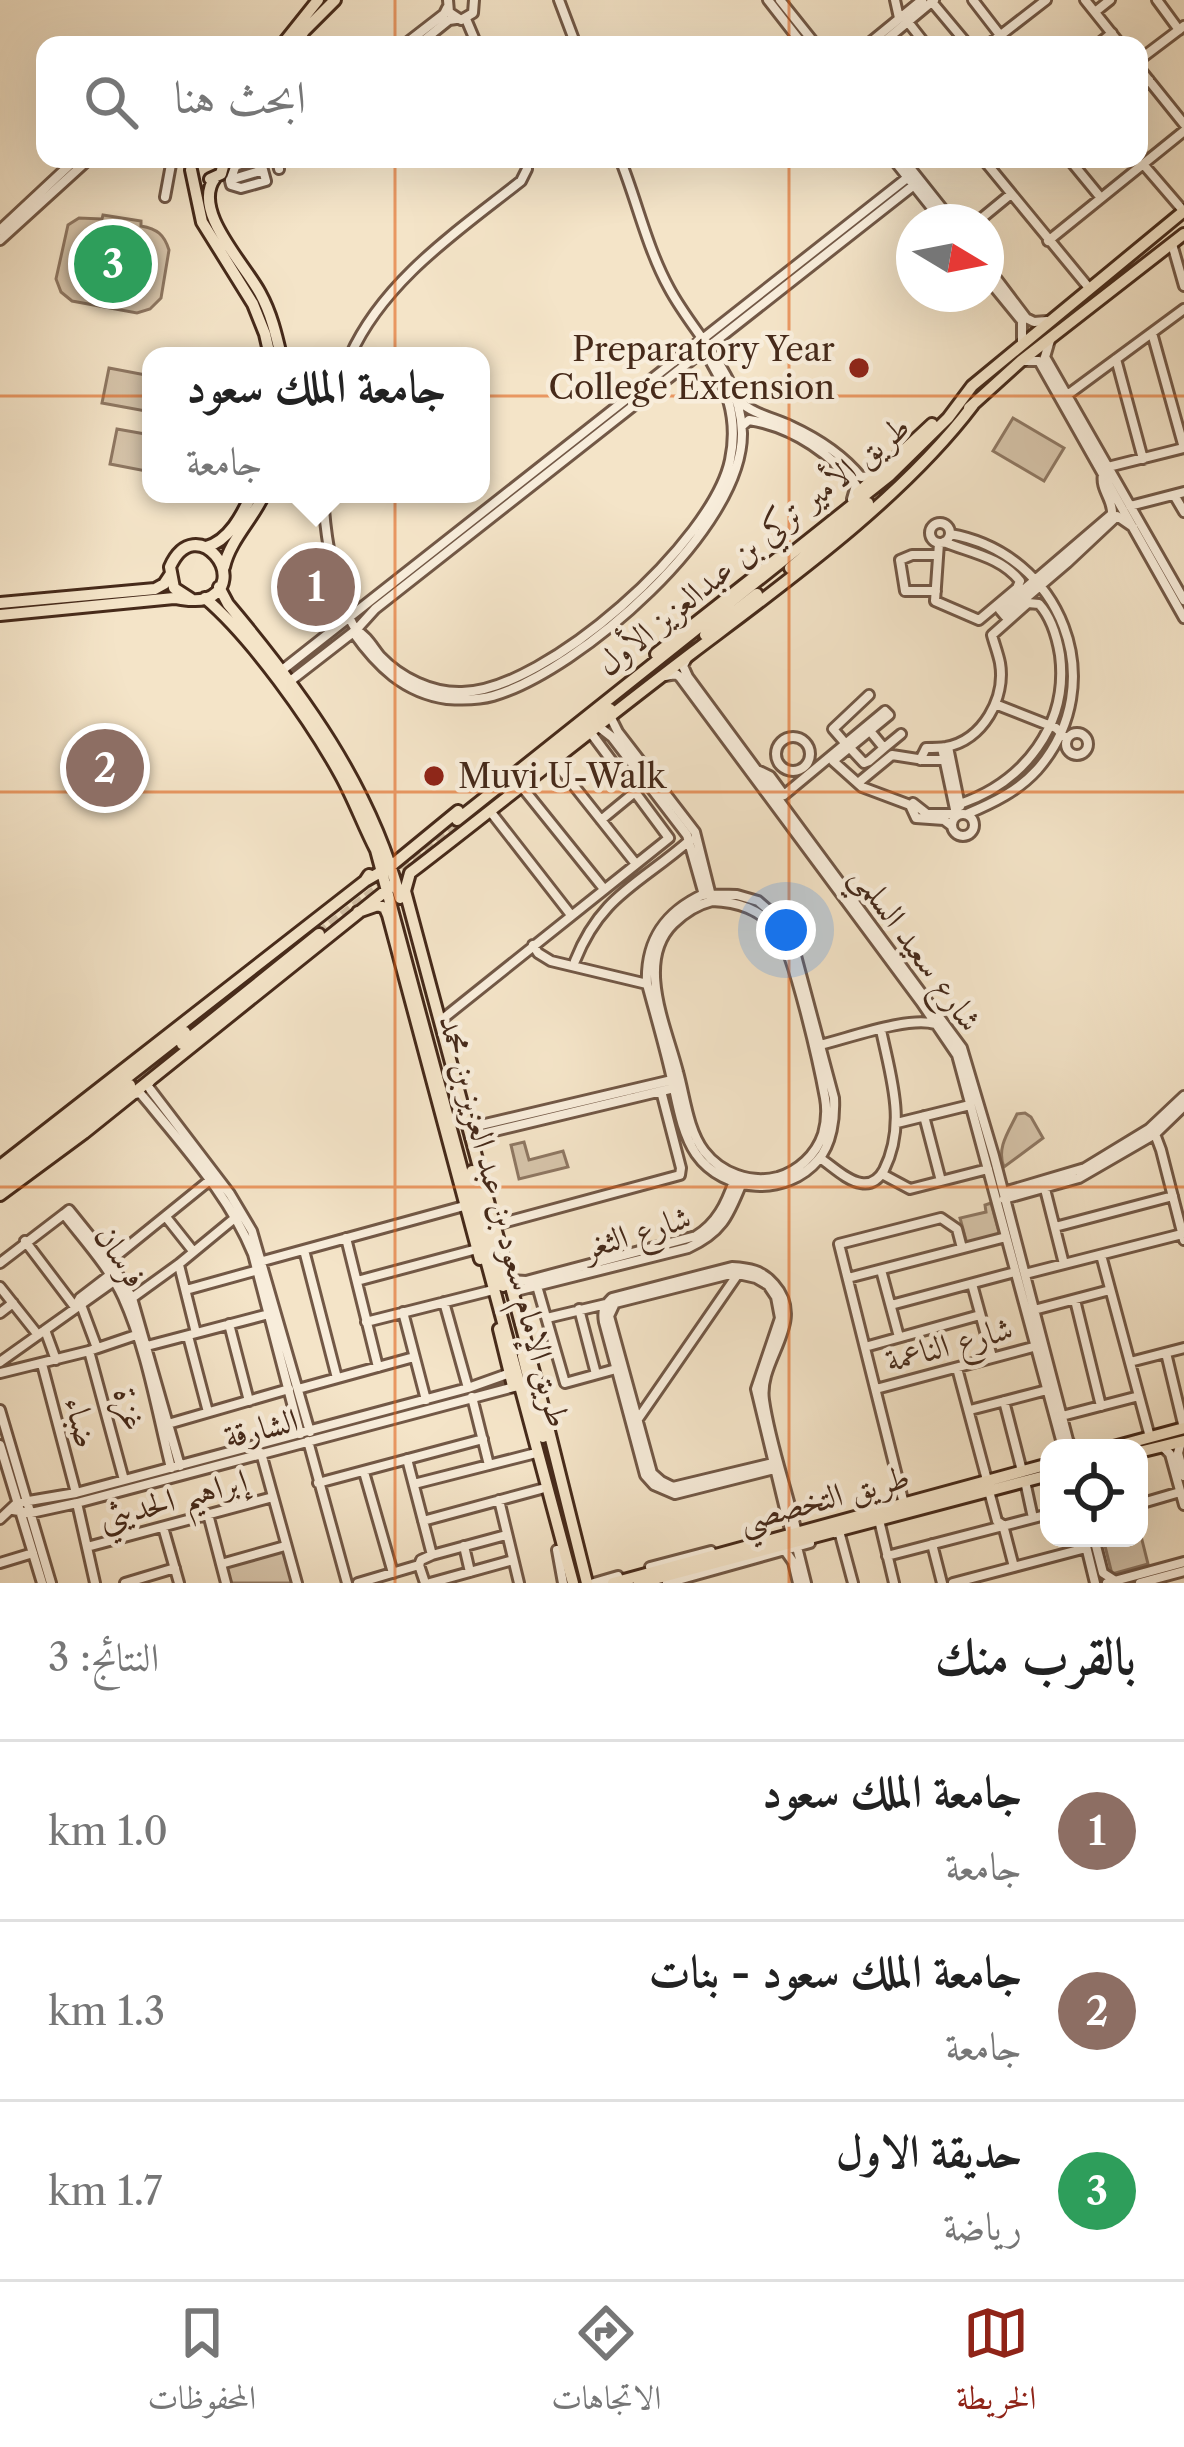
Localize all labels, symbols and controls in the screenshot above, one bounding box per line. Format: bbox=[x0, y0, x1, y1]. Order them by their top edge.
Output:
search box bbox=[36, 36, 1148, 168]
icon: search bbox=[78, 69, 144, 135]
text: ابحث هنا bbox=[174, 69, 306, 125]
north arrow bbox=[896, 204, 1004, 312]
pin: 3 bbox=[74, 219, 152, 309]
place label: Preparatory Year College Extension bbox=[549, 329, 835, 408]
popup bbox=[142, 347, 490, 503]
marker: Preparatory Year College Extension bbox=[846, 355, 872, 381]
text: جامعة الملك سعود bbox=[186, 358, 446, 414]
street label: طريق الأمير تركي بن عبدالعزيز الأول bbox=[587, 404, 922, 689]
text: جامعة bbox=[186, 437, 263, 485]
pin: 1 bbox=[277, 542, 355, 632]
pin: 2 bbox=[66, 723, 144, 813]
place label: Muvi U-Walk bbox=[458, 756, 668, 797]
marker: Muvi U-Walk bbox=[421, 763, 447, 789]
street label: شارع سعيد السلمي bbox=[834, 857, 991, 1046]
your location bbox=[756, 900, 816, 960]
street label: طريق الإمام سعود بن عبد العزيز بن محمد bbox=[421, 1010, 580, 1434]
street label: شارع الثغر bbox=[575, 1196, 698, 1276]
street label: فرسان bbox=[85, 1217, 156, 1295]
street label: شارع الناعمة bbox=[881, 1307, 1019, 1388]
street label: غزة bbox=[102, 1383, 155, 1436]
street label: ضباء bbox=[56, 1392, 108, 1452]
street label: الشارقة bbox=[220, 1399, 302, 1457]
map controls bbox=[1040, 1439, 1148, 1547]
button: locate bbox=[1040, 1439, 1148, 1547]
street label: طريق التخصصي bbox=[734, 1456, 917, 1551]
street label: إبراهيم الحديثي bbox=[94, 1459, 257, 1550]
text: بالقرب منك bbox=[935, 1625, 1136, 1687]
text: النتائج: 3 bbox=[48, 1633, 159, 1681]
text: جامعة الملك سعود bbox=[762, 1763, 1022, 1819]
text: 1.0 km bbox=[48, 1807, 168, 1855]
text: 1 bbox=[1088, 1807, 1106, 1855]
text: جامعة bbox=[945, 1842, 1022, 1890]
text: جامعة الملك سعود - بنات bbox=[649, 1943, 1022, 1999]
text: 1.3 km bbox=[48, 1987, 165, 2035]
text: 2 bbox=[1085, 1987, 1109, 2035]
text: جامعة bbox=[945, 2022, 1022, 2070]
text: حديقة الاول bbox=[836, 2123, 1022, 2179]
text: 1.7 km bbox=[48, 2167, 163, 2215]
text: 3 bbox=[1086, 2167, 1108, 2215]
text: رياضة bbox=[943, 2202, 1022, 2250]
tab: المحفوظات bbox=[147, 2300, 256, 2430]
tab: الاتجاهات bbox=[551, 2300, 661, 2430]
tab: الخريطة bbox=[956, 2300, 1037, 2430]

